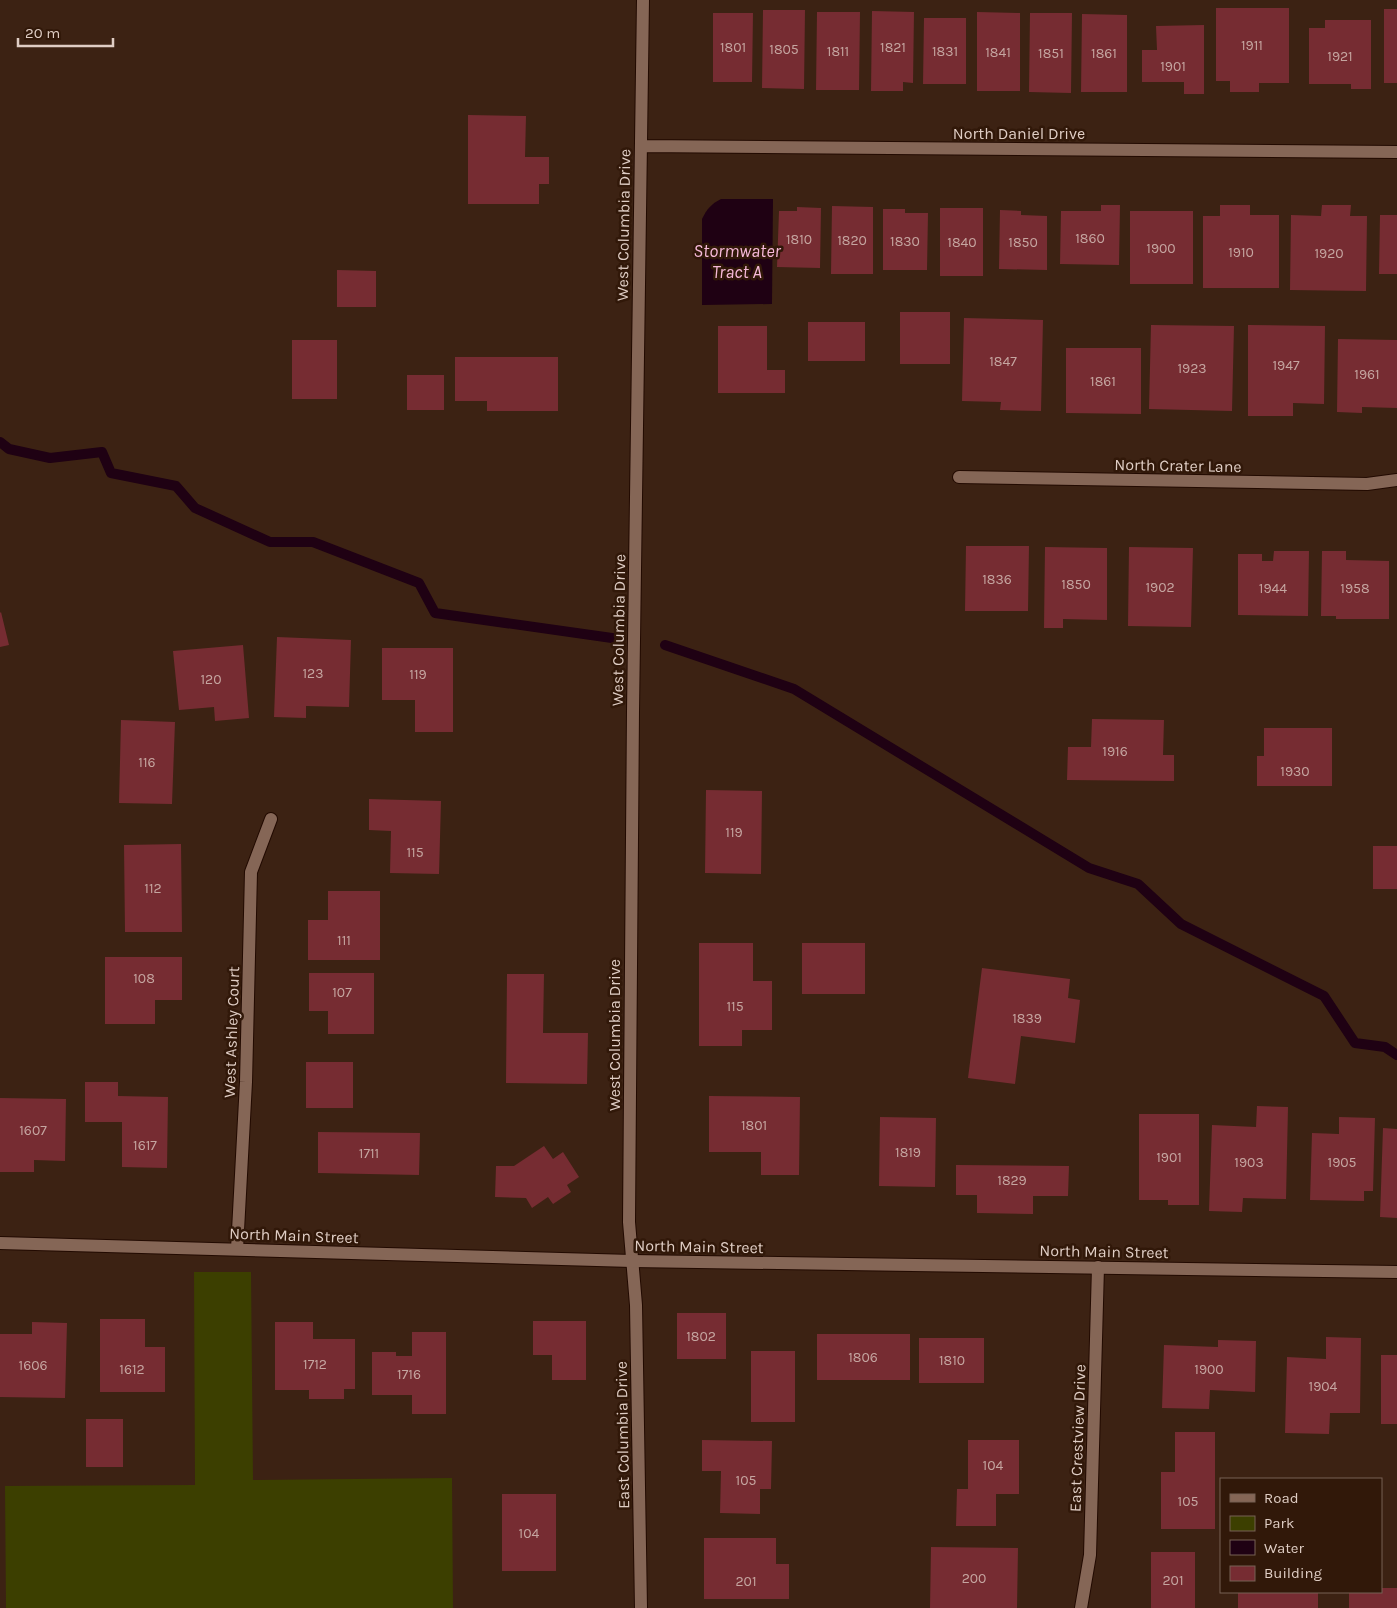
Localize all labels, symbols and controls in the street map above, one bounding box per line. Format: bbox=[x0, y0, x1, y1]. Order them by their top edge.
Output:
scale bar bbox=[18, 15, 112, 47]
text: 20 m bbox=[25, 24, 60, 42]
house number: 1911 bbox=[1241, 37, 1263, 54]
house number: 1801 bbox=[720, 39, 746, 56]
house number: 1821 bbox=[880, 39, 906, 56]
house number: 1805 bbox=[769, 41, 799, 58]
house number: 1811 bbox=[827, 43, 849, 60]
house number: 1831 bbox=[932, 43, 958, 60]
house number: 1841 bbox=[985, 44, 1011, 61]
house number: 1851 bbox=[1038, 45, 1064, 62]
house number: 1861 bbox=[1091, 45, 1117, 62]
house number: 1921 bbox=[1327, 48, 1353, 65]
house number: 1901 bbox=[1160, 58, 1186, 75]
street label: North Daniel Drive bbox=[953, 124, 1085, 143]
street label: West Columbia Drive bbox=[613, 149, 634, 301]
house number: 1860 bbox=[1075, 230, 1105, 247]
house number: 1810 bbox=[786, 231, 812, 248]
house number: 1820 bbox=[837, 232, 867, 249]
house number: 1830 bbox=[890, 233, 920, 250]
house number: 1840 bbox=[947, 234, 977, 251]
house number: 1850 bbox=[1008, 234, 1038, 251]
water label: Stormwater Tract A bbox=[693, 240, 782, 283]
house number: 1900 bbox=[1146, 240, 1176, 257]
house number: 1910 bbox=[1228, 244, 1254, 261]
house number: 1920 bbox=[1314, 245, 1344, 262]
house number: 1847 bbox=[989, 353, 1017, 370]
house number: 1947 bbox=[1272, 357, 1300, 374]
house number: 1923 bbox=[1177, 360, 1207, 377]
house number: 1961 bbox=[1354, 366, 1380, 383]
house number: 1861 bbox=[1090, 373, 1116, 390]
street label: North Crater Lane bbox=[1114, 455, 1242, 476]
street label: West Columbia Drive bbox=[608, 554, 629, 706]
house number: 1836 bbox=[982, 571, 1012, 588]
house number: 1850 bbox=[1061, 576, 1091, 593]
house number: 1902 bbox=[1145, 579, 1175, 596]
house number: 1944 bbox=[1259, 580, 1287, 597]
house number: 1958 bbox=[1340, 580, 1370, 597]
house number: 123 bbox=[302, 665, 324, 682]
house number: 119 bbox=[409, 666, 427, 683]
house number: 120 bbox=[200, 671, 222, 688]
house number: 1916 bbox=[1102, 743, 1128, 760]
house number: 116 bbox=[138, 754, 156, 771]
house number: 1930 bbox=[1280, 763, 1310, 780]
house number: 119 bbox=[725, 824, 743, 841]
house number: 115 bbox=[406, 844, 424, 861]
house number: 112 bbox=[144, 880, 162, 897]
house number: 111 bbox=[337, 932, 351, 949]
street label: West Columbia Drive bbox=[605, 959, 624, 1111]
street label: West Ashley Court bbox=[220, 966, 243, 1098]
house number: 108 bbox=[133, 970, 155, 987]
house number: 107 bbox=[332, 984, 352, 1001]
house number: 115 bbox=[726, 998, 744, 1015]
house number: 1839 bbox=[1012, 1010, 1042, 1027]
house number: 1801 bbox=[741, 1117, 767, 1134]
house number: 1607 bbox=[19, 1122, 47, 1139]
house number: 1617 bbox=[133, 1137, 157, 1154]
house number: 1819 bbox=[895, 1144, 921, 1161]
house number: 1711 bbox=[359, 1145, 379, 1162]
house number: 1901 bbox=[1156, 1149, 1182, 1166]
house number: 1903 bbox=[1234, 1154, 1264, 1171]
house number: 1905 bbox=[1328, 1154, 1357, 1171]
house number: 1829 bbox=[997, 1172, 1027, 1189]
street label: North Main Street bbox=[229, 1224, 359, 1247]
street label: North Main Street bbox=[634, 1236, 764, 1257]
street label: North Main Street bbox=[1039, 1241, 1169, 1262]
house number: 1802 bbox=[686, 1328, 716, 1345]
house number: 1806 bbox=[848, 1349, 878, 1366]
house number: 1810 bbox=[939, 1352, 965, 1369]
house number: 1712 bbox=[303, 1356, 327, 1373]
house number: 1606 bbox=[19, 1357, 47, 1374]
house number: 1612 bbox=[119, 1361, 145, 1378]
street label: East Columbia Drive bbox=[612, 1361, 633, 1509]
house number: 1900 bbox=[1194, 1361, 1224, 1378]
street label: East Crestview Drive bbox=[1065, 1364, 1090, 1512]
house number: 1716 bbox=[397, 1366, 421, 1383]
house number: 1904 bbox=[1309, 1378, 1338, 1395]
house number: 104 bbox=[983, 1457, 1004, 1474]
house number: 105 bbox=[736, 1472, 757, 1489]
legend bbox=[1220, 1478, 1382, 1593]
text: Road bbox=[1264, 1489, 1299, 1507]
house number: 105 bbox=[1178, 1493, 1199, 1510]
text: Park bbox=[1264, 1514, 1294, 1532]
house number: 104 bbox=[519, 1525, 540, 1542]
text: Water bbox=[1264, 1539, 1305, 1557]
text: Building bbox=[1264, 1564, 1322, 1582]
house number: 200 bbox=[962, 1570, 986, 1587]
house number: 201 bbox=[1162, 1572, 1184, 1589]
house number: 201 bbox=[735, 1573, 757, 1590]

